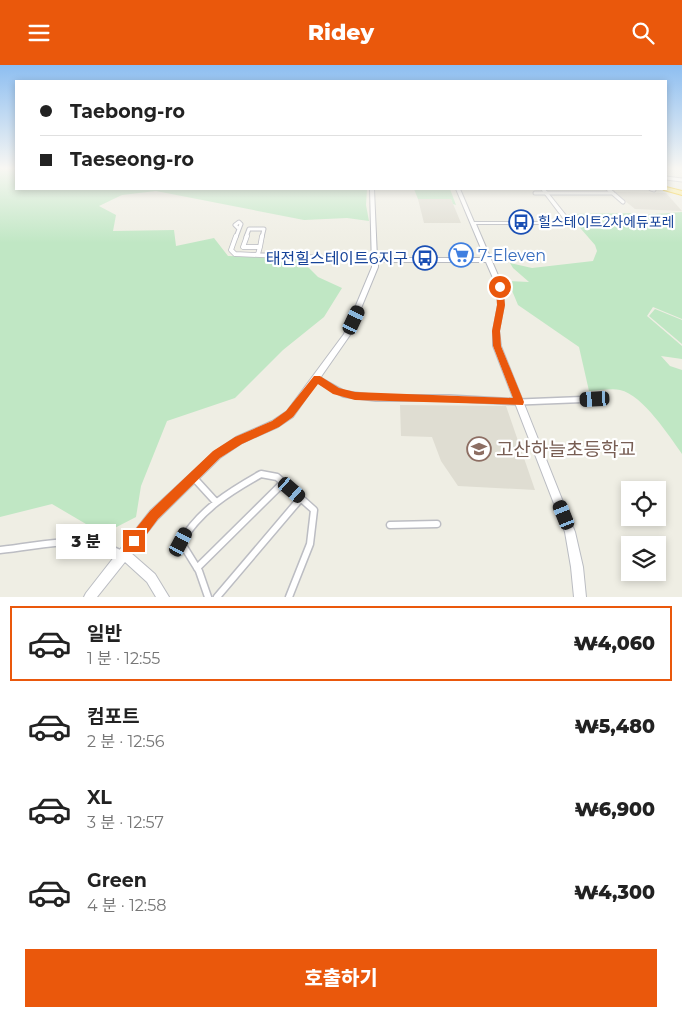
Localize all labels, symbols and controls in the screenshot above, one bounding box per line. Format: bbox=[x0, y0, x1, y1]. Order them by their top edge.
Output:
icon: menu bbox=[25, 19, 53, 47]
text: Ridey bbox=[308, 19, 374, 46]
icon: search bbox=[629, 19, 657, 47]
text: Taebong-ro bbox=[70, 100, 185, 123]
text: Taeseong-ro bbox=[70, 148, 194, 171]
bus stop icon: 힐스테이트2차에듀포레 bbox=[508, 209, 534, 235]
place label: 힐스테이트2차에듀포레 bbox=[538, 213, 675, 231]
supermarket icon: 7-Eleven bbox=[448, 242, 474, 268]
bus stop icon: 태전힐스테이트6지구 bbox=[412, 245, 438, 271]
place label: 7-Eleven bbox=[478, 246, 546, 265]
place label: 태전힐스테이트6지구 bbox=[266, 249, 408, 268]
route start bbox=[489, 276, 511, 298]
car bbox=[340, 303, 367, 337]
car bbox=[579, 391, 610, 407]
school or university icon: 고산하늘초등학교 bbox=[466, 436, 492, 462]
place label: 고산하늘초등학교 bbox=[496, 438, 636, 461]
car bbox=[275, 474, 308, 506]
map controls bbox=[621, 481, 666, 581]
button: locate bbox=[621, 481, 666, 526]
car bbox=[551, 498, 576, 532]
callout: 3 분 bbox=[56, 523, 116, 559]
car bbox=[167, 525, 194, 559]
route end bbox=[123, 530, 145, 552]
text: 3 분 bbox=[71, 532, 101, 551]
button: layers bbox=[621, 536, 666, 581]
icon: car bbox=[27, 621, 72, 666]
text: 일반 bbox=[87, 622, 122, 645]
text: ₩4,060 bbox=[574, 632, 655, 655]
text: 1 분 · 12:55 bbox=[87, 649, 160, 668]
icon: car bbox=[27, 704, 72, 749]
text: 컴포트 bbox=[87, 705, 139, 728]
text: ₩5,480 bbox=[575, 715, 655, 738]
text: 2 분 · 12:56 bbox=[87, 732, 164, 751]
text: XL bbox=[87, 786, 112, 809]
icon: car bbox=[27, 787, 72, 832]
text: ₩6,900 bbox=[574, 798, 655, 821]
text: 3 분 · 12:57 bbox=[87, 813, 164, 832]
text: Green bbox=[87, 869, 147, 892]
icon: car bbox=[27, 870, 72, 915]
text: ₩4,300 bbox=[574, 881, 655, 904]
text: 4 분 · 12:58 bbox=[87, 896, 166, 915]
button: 호출하기 bbox=[25, 949, 657, 1007]

